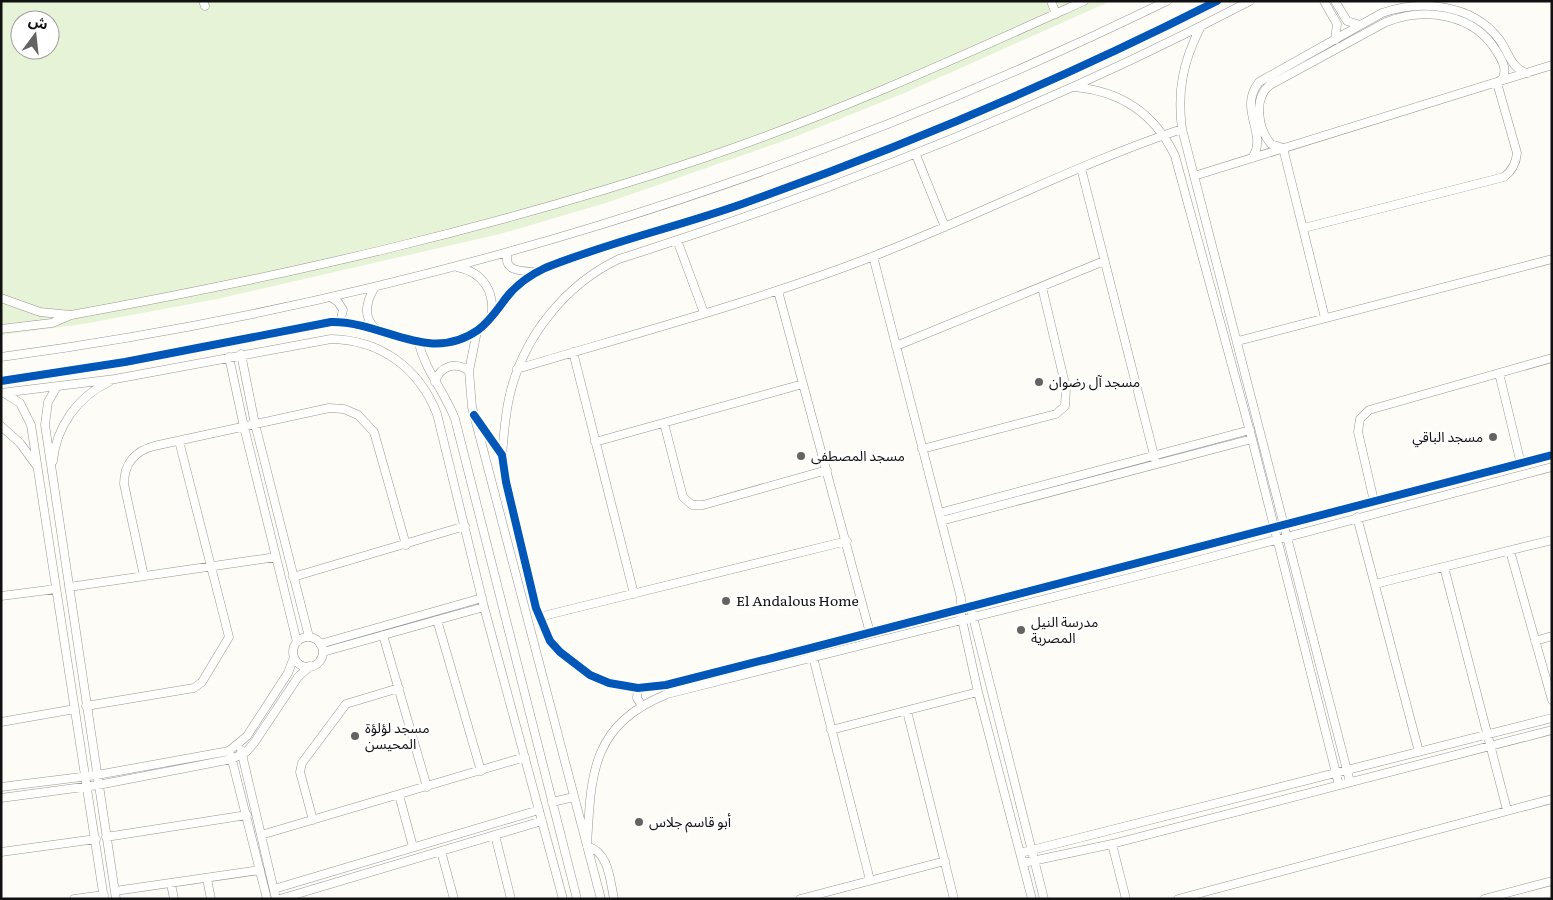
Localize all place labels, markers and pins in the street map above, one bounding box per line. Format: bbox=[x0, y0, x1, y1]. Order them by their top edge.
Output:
place label: مسجد آل رضوان bbox=[1049, 371, 1140, 391]
marker: مسجد آل رضوان bbox=[1033, 376, 1045, 388]
place label: مسجد الباقي bbox=[1412, 426, 1483, 448]
marker: مسجد الباقي bbox=[1487, 431, 1499, 443]
place label: مسجد المصطفى bbox=[811, 445, 905, 465]
marker: مسجد المصطفى bbox=[795, 450, 807, 462]
place label: El Andalous Home bbox=[736, 590, 859, 610]
marker: El Andalous Home bbox=[720, 595, 732, 607]
place label: مدرسة النيل المصرية bbox=[1031, 611, 1098, 647]
marker: مدرسة النيل المصرية bbox=[1015, 624, 1027, 636]
place label: مسجد لؤلؤة المحيسن bbox=[365, 717, 430, 753]
marker: مسجد لؤلؤة المحيسن bbox=[349, 730, 361, 742]
place label: أبو قاسم جلاس bbox=[649, 811, 731, 833]
marker: أبو قاسم جلاس bbox=[633, 816, 645, 828]

